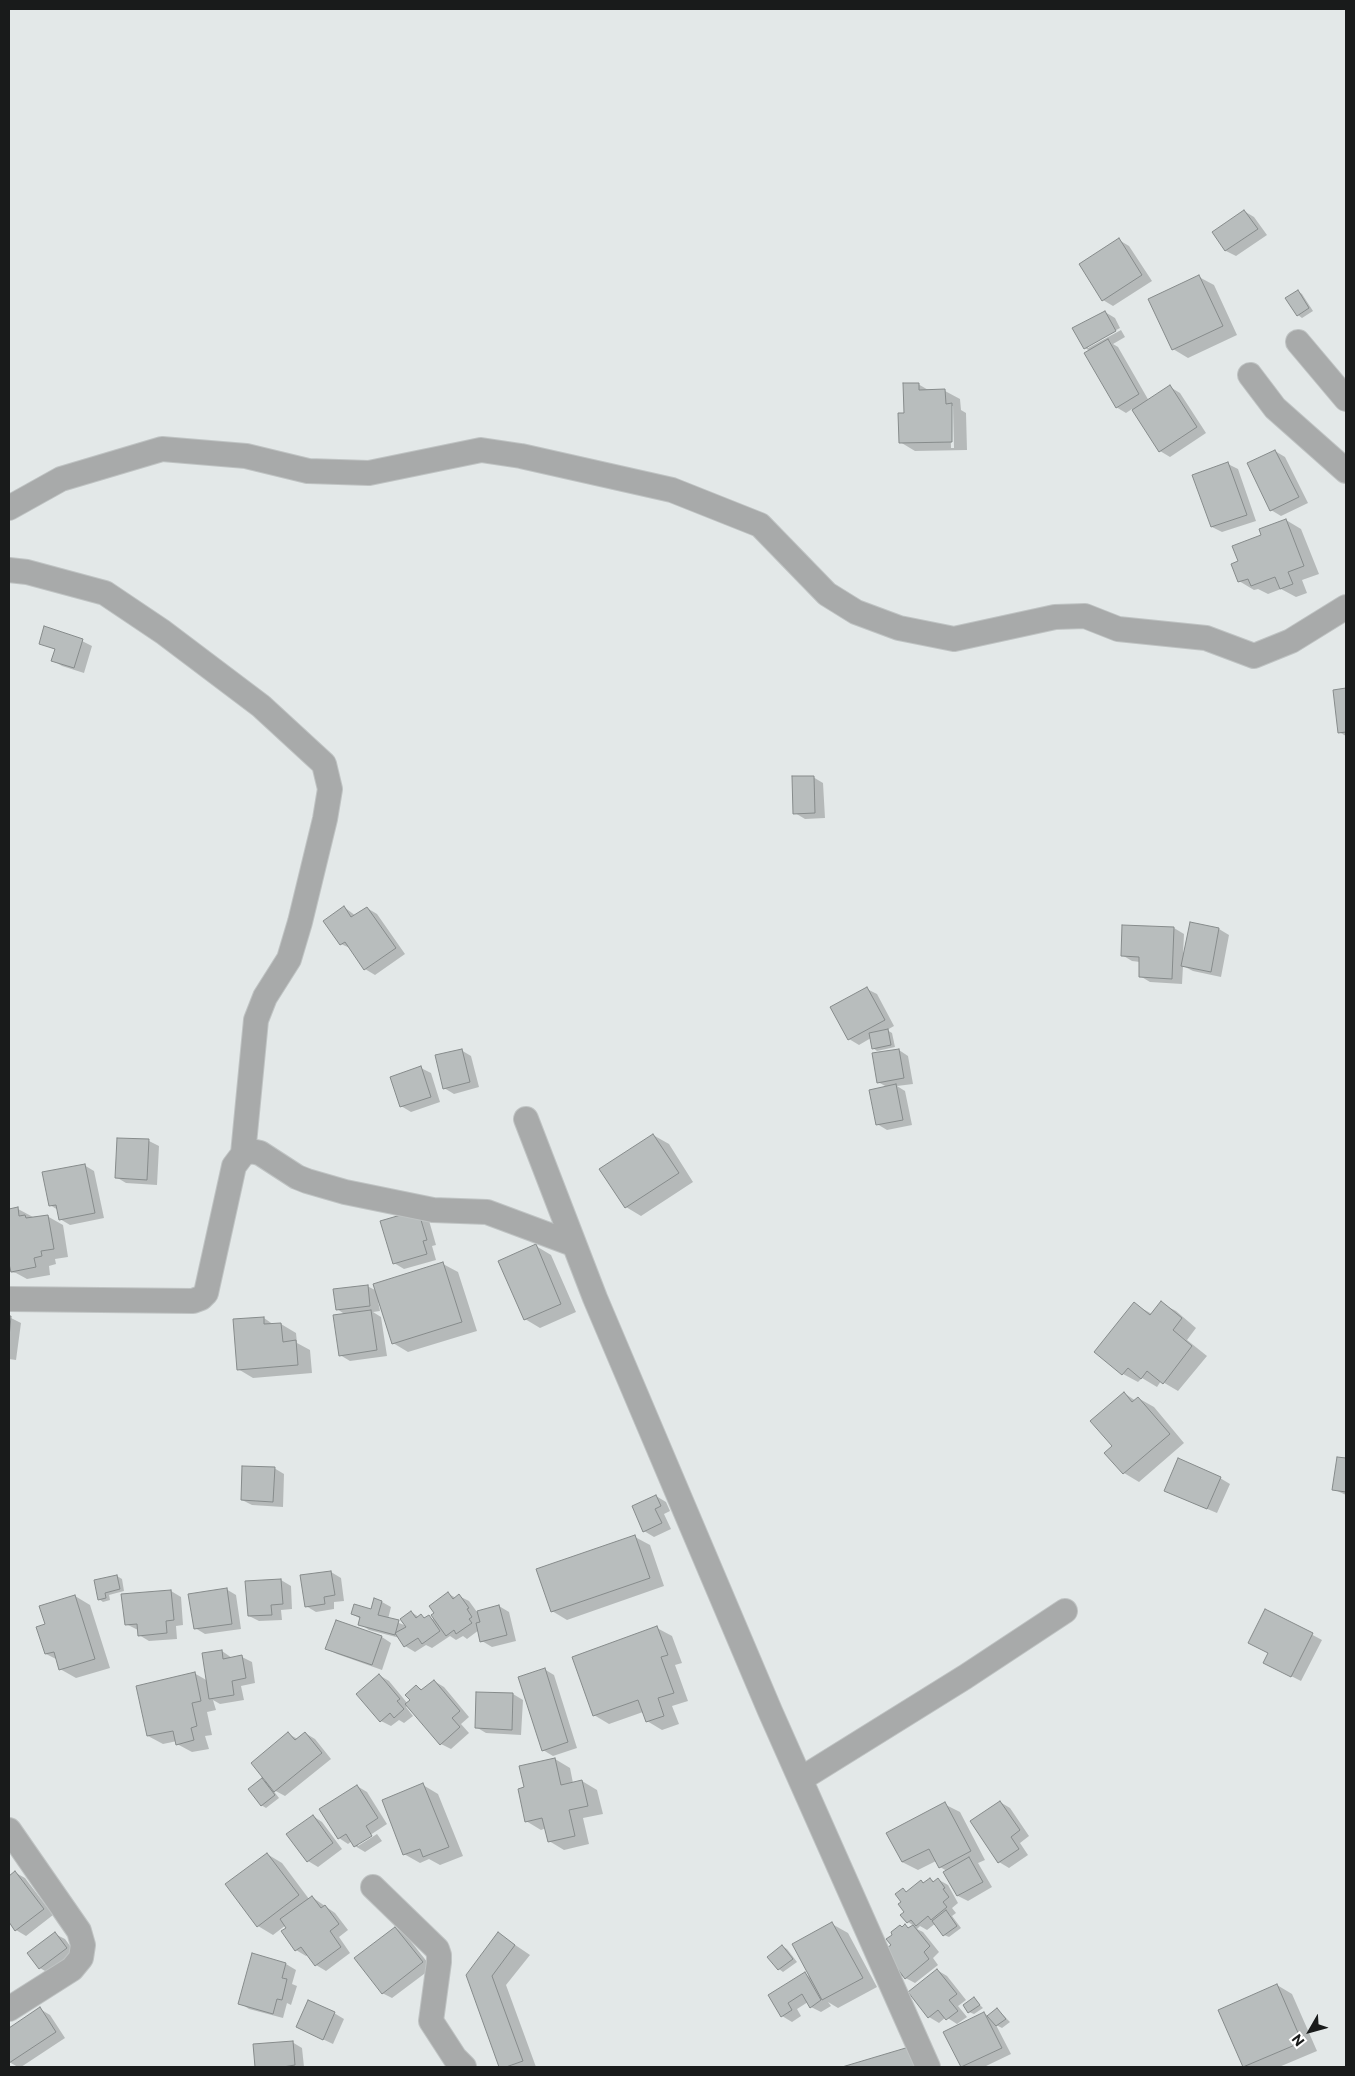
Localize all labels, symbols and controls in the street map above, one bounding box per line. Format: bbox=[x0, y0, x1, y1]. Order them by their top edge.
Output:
north arrow bbox=[1285, 2006, 1335, 2056]
text: N bbox=[1288, 2031, 1308, 2050]

